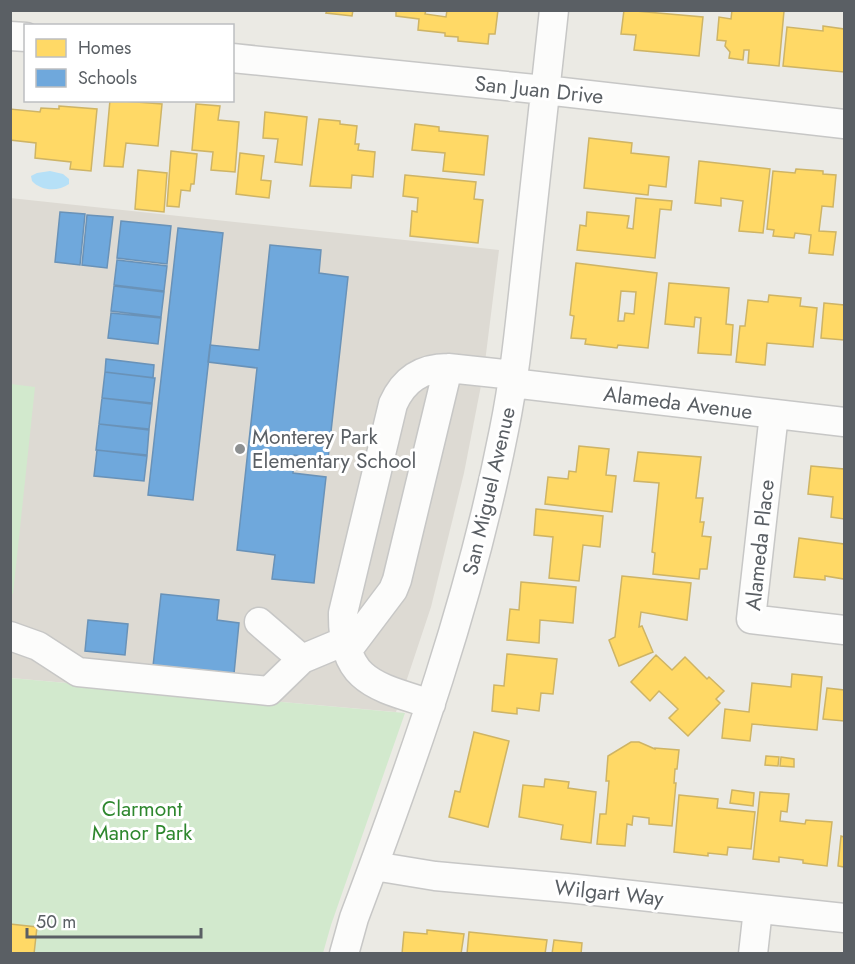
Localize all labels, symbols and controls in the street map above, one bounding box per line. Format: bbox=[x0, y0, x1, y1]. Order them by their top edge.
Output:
legend bbox=[24, 24, 234, 102]
text: Homes bbox=[78, 35, 131, 61]
text: Schools bbox=[78, 65, 137, 91]
street label: San Juan Drive bbox=[473, 68, 605, 112]
street label: Alameda Avenue bbox=[602, 379, 754, 427]
street label: San Miguel Avenue bbox=[455, 404, 523, 578]
place label: Monterey Park Elementary School bbox=[252, 422, 416, 476]
marker: Monterey Park Elementary School bbox=[233, 442, 247, 456]
street label: Alameda Place bbox=[738, 478, 782, 612]
park label: Clarmont Manor Park bbox=[92, 794, 193, 848]
street label: Wilgart Way bbox=[553, 872, 666, 914]
scale bar bbox=[27, 901, 201, 939]
text: 50 m bbox=[36, 909, 76, 935]

